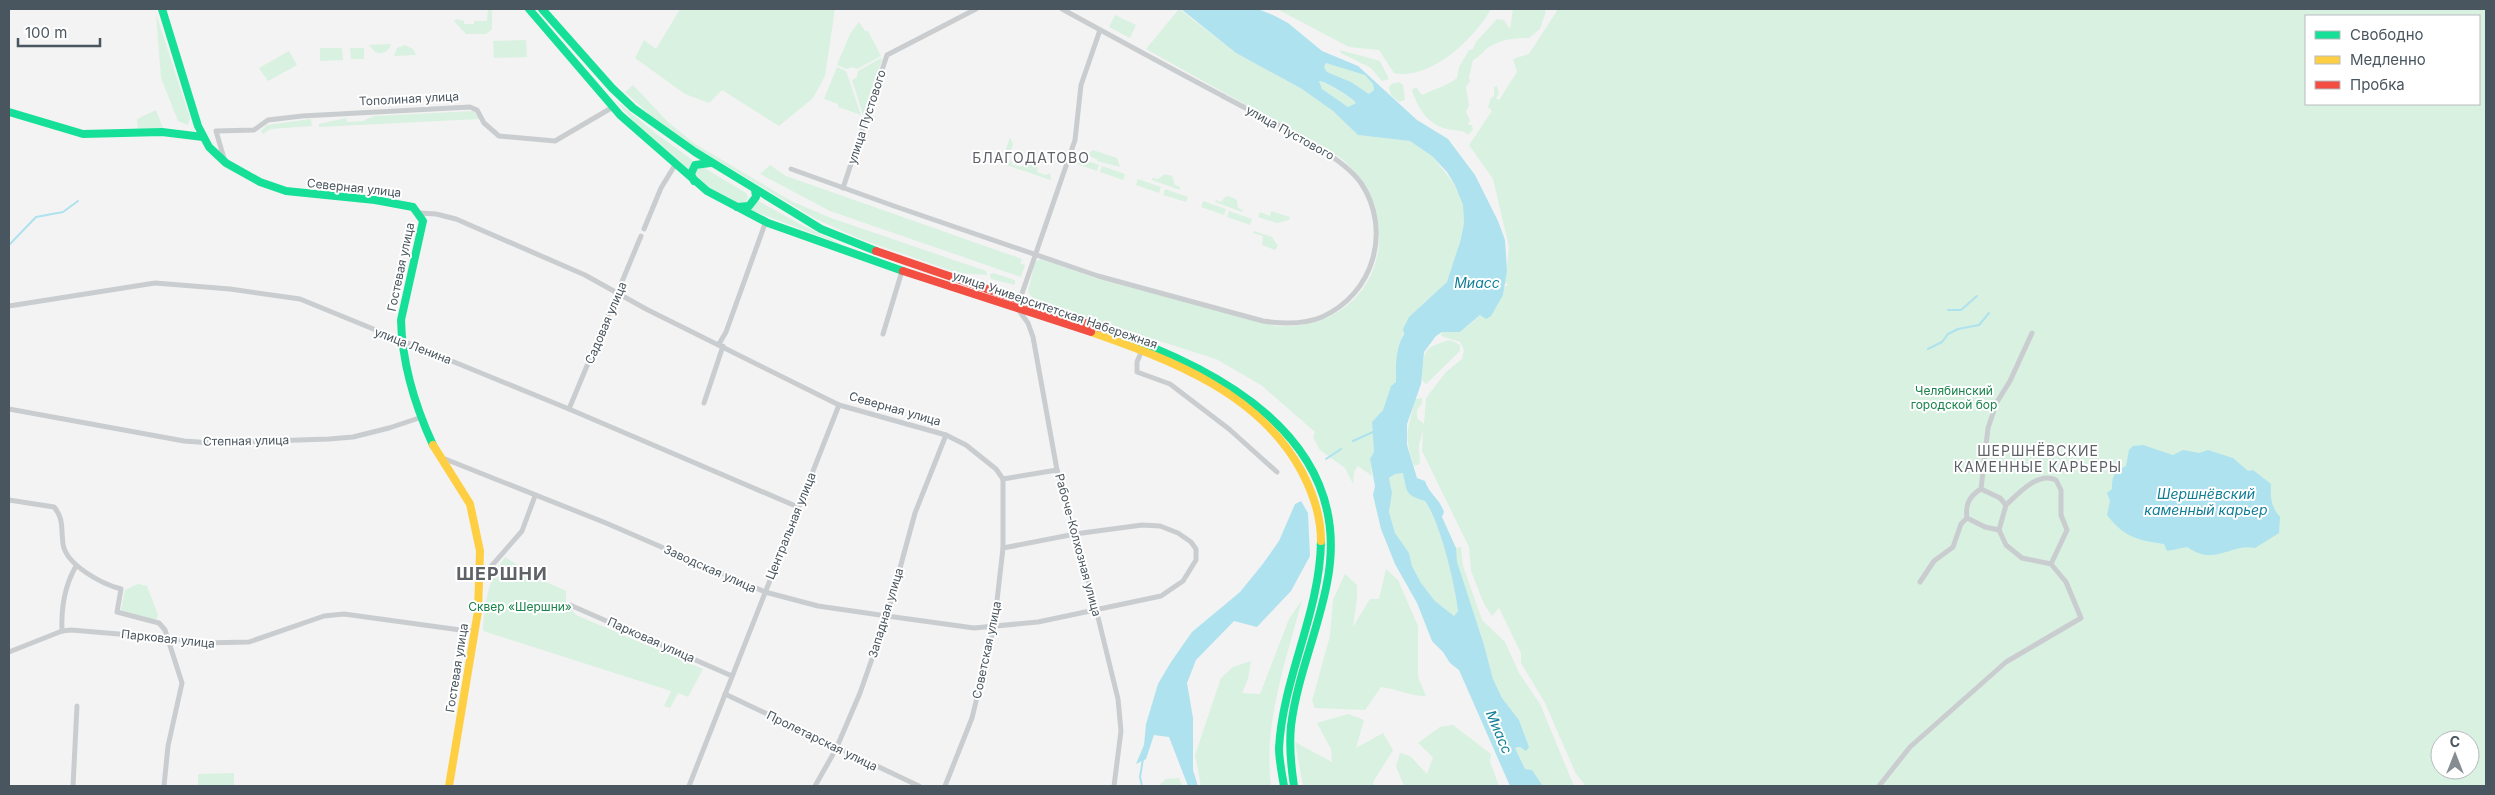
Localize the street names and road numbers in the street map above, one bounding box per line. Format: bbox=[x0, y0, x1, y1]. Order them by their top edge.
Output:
street label: улица Пустового bbox=[844, 68, 889, 166]
street label: Тополиная улица bbox=[359, 88, 459, 109]
street label: улица Пустового bbox=[1243, 102, 1337, 163]
street label: Северная улица bbox=[306, 175, 402, 200]
street label: Гостевая улица bbox=[384, 221, 417, 313]
street label: улица Университетская Набережная bbox=[951, 267, 1160, 352]
street label: Садовая улица bbox=[581, 279, 630, 366]
street label: улица Ленина bbox=[372, 324, 454, 367]
street label: Северная улица bbox=[847, 388, 943, 429]
street label: Степная улица bbox=[203, 432, 289, 449]
street label: Центральная улица bbox=[762, 470, 819, 582]
street label: Рабоче-Колхозная улица bbox=[1052, 472, 1105, 618]
street label: Заводская улица bbox=[662, 541, 759, 596]
street label: Западная улица bbox=[865, 566, 906, 660]
street label: Советская улица bbox=[969, 600, 1004, 700]
street label: Парковая улица bbox=[605, 614, 697, 666]
street label: Гостевая улица bbox=[442, 622, 471, 714]
street label: Парковая улица bbox=[120, 626, 216, 651]
street label: Пролетарская улица bbox=[764, 707, 880, 774]

